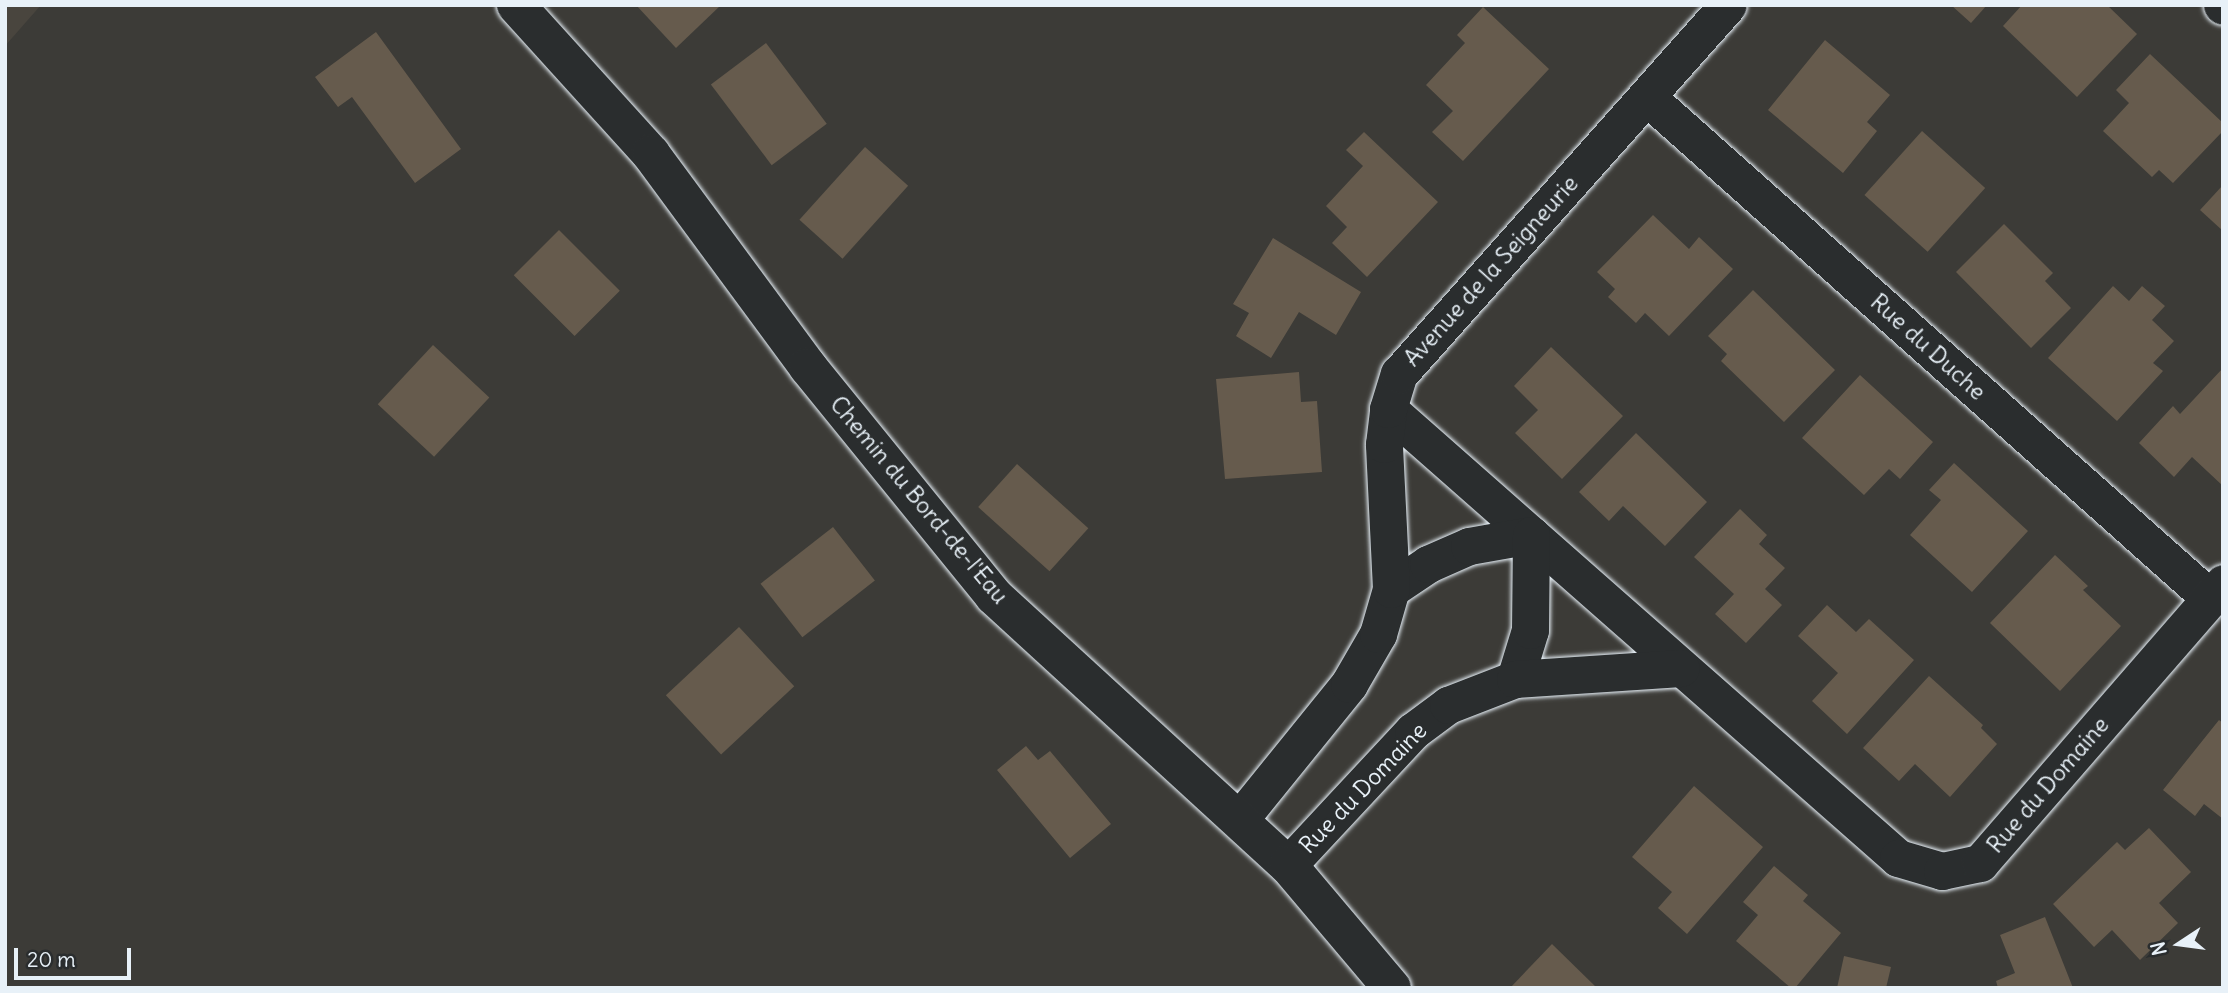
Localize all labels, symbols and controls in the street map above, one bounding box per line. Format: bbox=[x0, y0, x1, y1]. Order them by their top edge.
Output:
street label: Avenue de la Seigneurie bbox=[1398, 170, 1584, 372]
street label: Rue du Duche bbox=[1865, 288, 1991, 406]
street label: Chemin du Bord-de-l'Eau bbox=[824, 391, 1014, 609]
street label: Rue du Domaine bbox=[1981, 711, 2115, 859]
street label: Rue du Domaine bbox=[1294, 717, 1432, 859]
north arrow bbox=[2144, 909, 2214, 979]
scale bar bbox=[18, 934, 135, 978]
text: N bbox=[2145, 940, 2172, 958]
text: 20 m bbox=[27, 946, 76, 973]

